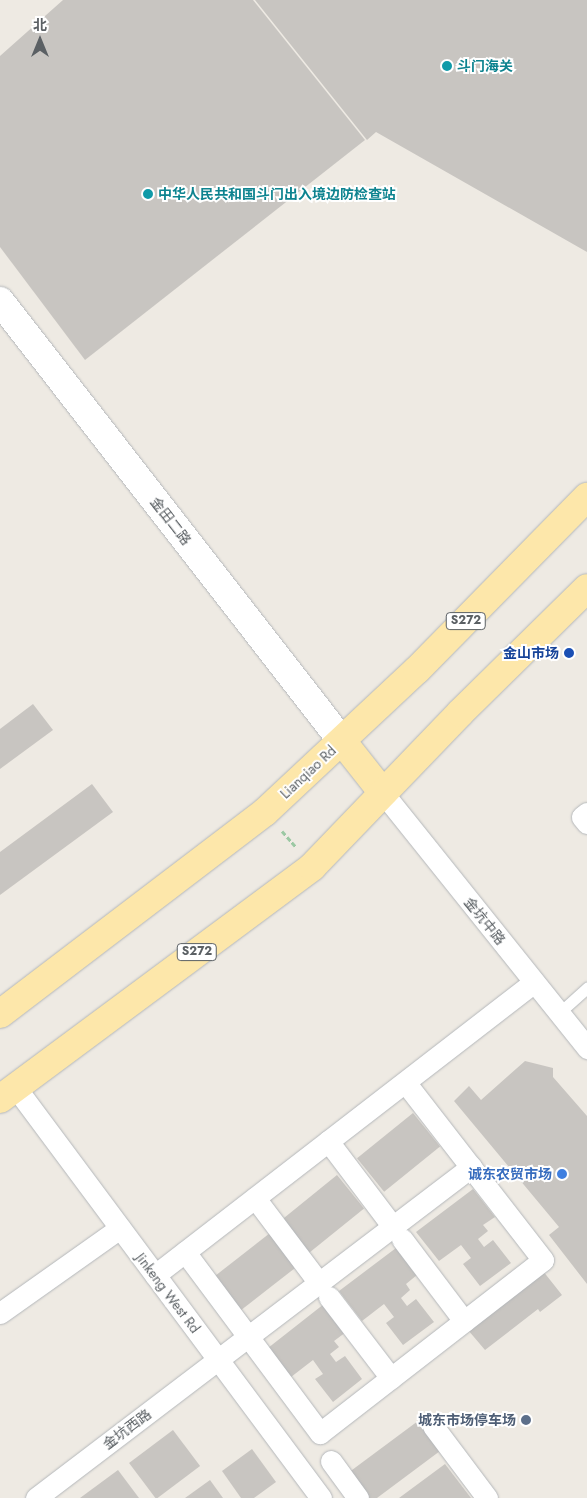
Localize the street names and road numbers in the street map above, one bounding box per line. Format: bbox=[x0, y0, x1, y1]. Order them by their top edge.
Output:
street label: 金田二路 bbox=[147, 494, 195, 548]
road number: S272 bbox=[445, 612, 487, 630]
street label: Lianqiao Rd bbox=[277, 742, 339, 802]
street label: 金坑中路 bbox=[461, 894, 509, 948]
road number: S272 bbox=[176, 942, 218, 962]
street label: Jinkeng West Rd bbox=[132, 1250, 204, 1336]
street label: 金坑西路 bbox=[100, 1405, 154, 1453]

